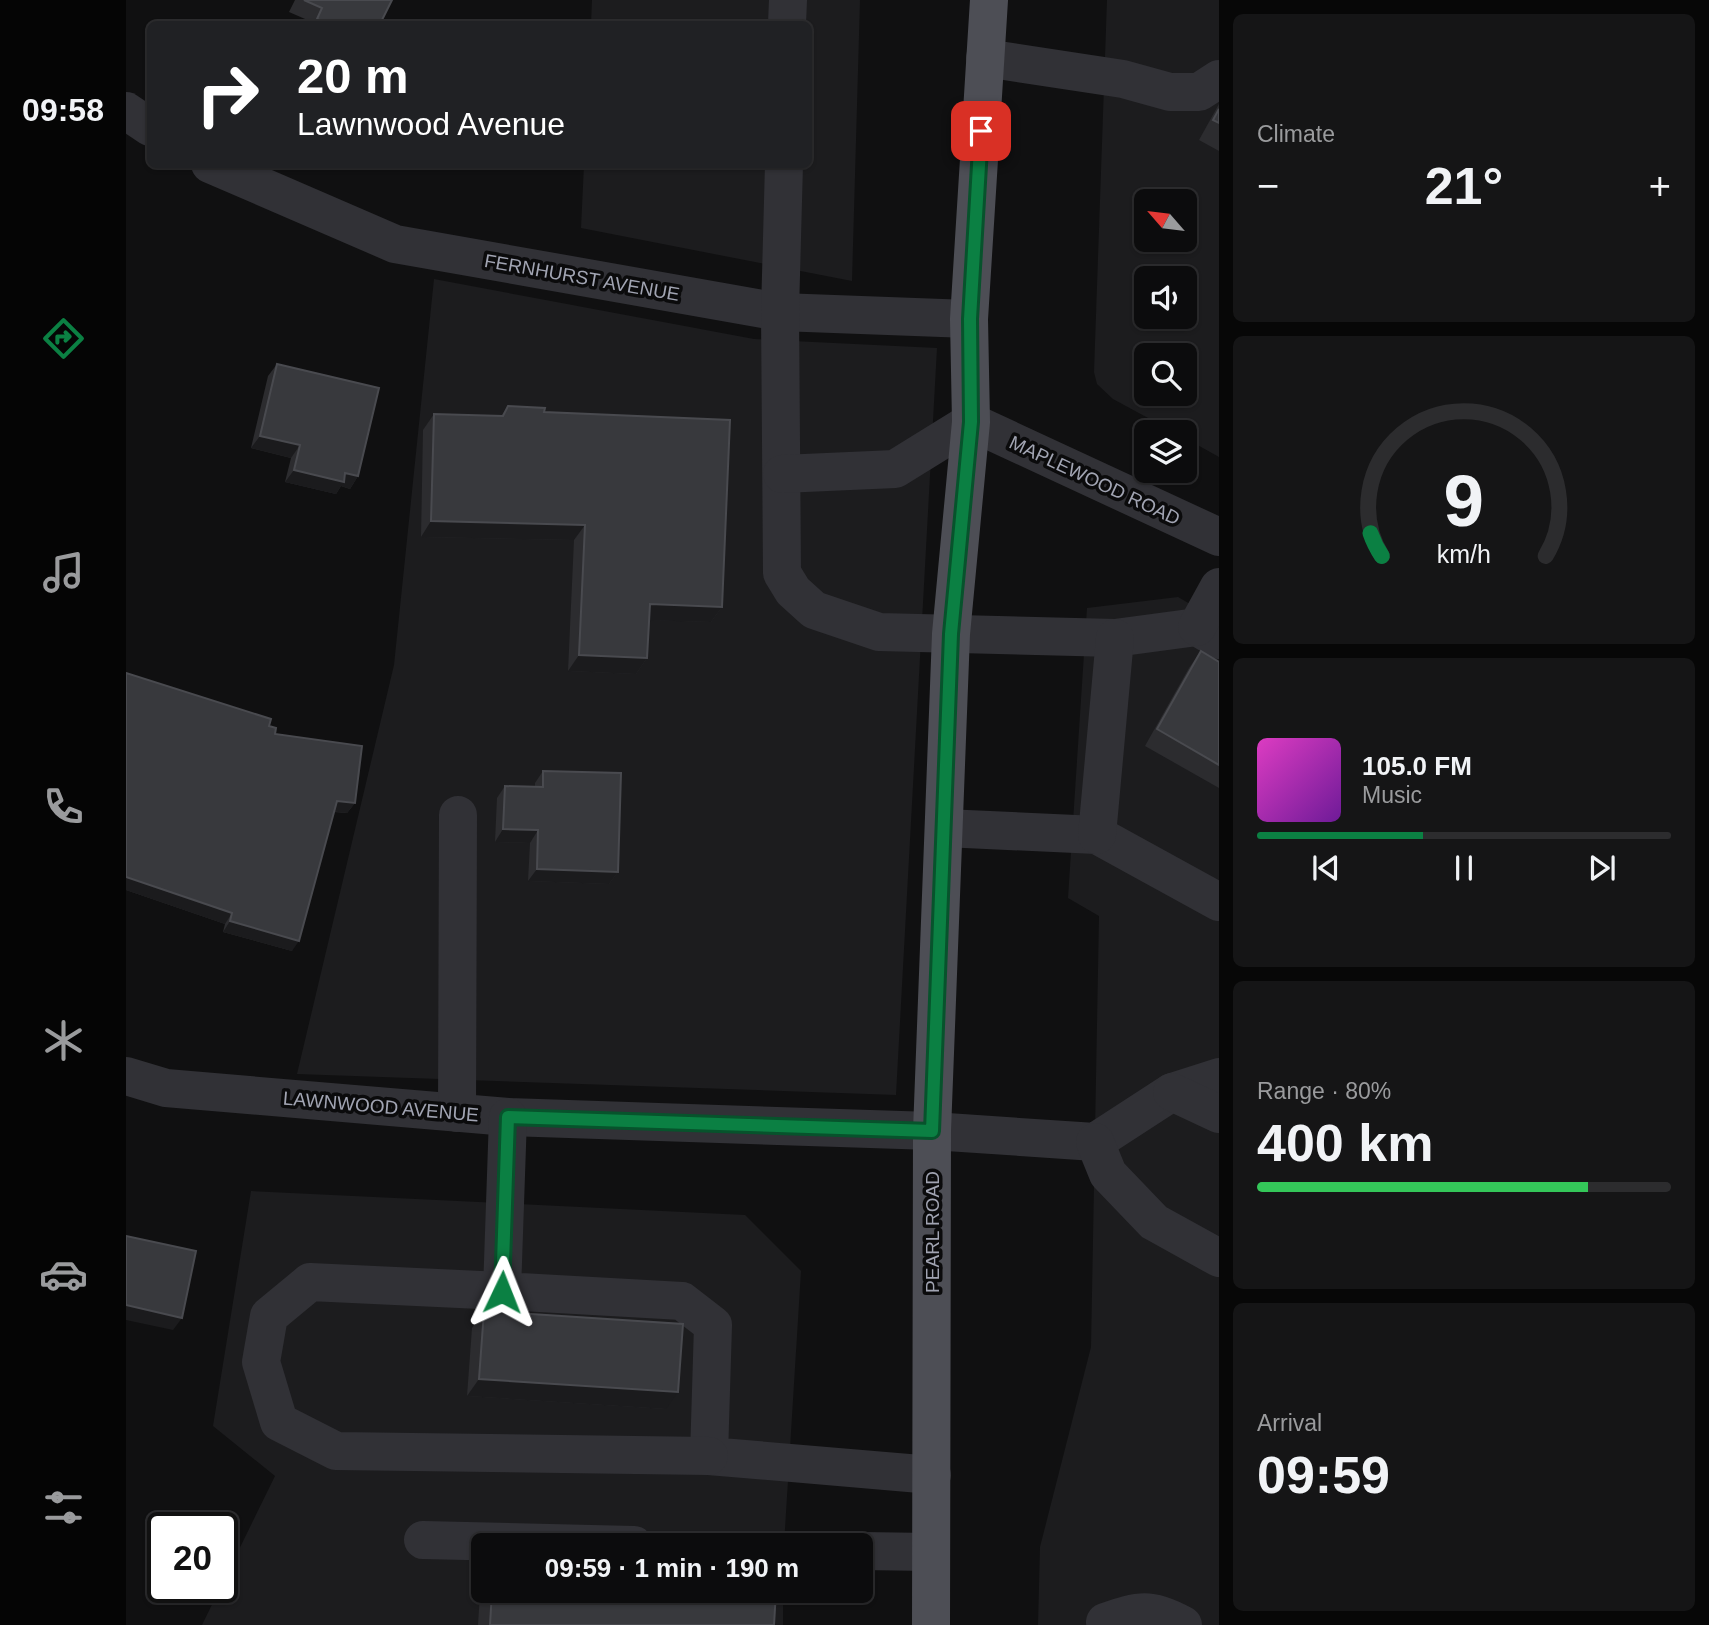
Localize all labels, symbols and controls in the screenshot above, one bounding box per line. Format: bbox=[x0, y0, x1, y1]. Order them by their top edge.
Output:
icon: right bbox=[182, 49, 273, 140]
text: 20 m bbox=[297, 49, 409, 103]
text: 09:58 bbox=[22, 92, 104, 128]
pin bbox=[951, 101, 1011, 161]
text: Lawnwood Avenue bbox=[297, 106, 565, 142]
icon: arrive bbox=[962, 112, 1000, 150]
text: Climate bbox=[1257, 121, 1335, 147]
text: 21° bbox=[1425, 157, 1503, 215]
text: − bbox=[1257, 165, 1279, 207]
text: + bbox=[1649, 165, 1671, 207]
north arrow bbox=[1134, 189, 1197, 252]
map controls bbox=[1134, 189, 1197, 483]
street label: FERNHURST AVENUE bbox=[483, 250, 681, 305]
button: sound bbox=[1134, 266, 1197, 329]
icon: directions bbox=[39, 314, 88, 363]
button: search bbox=[1134, 343, 1197, 406]
button: layers bbox=[1134, 420, 1197, 483]
street label: MAPLEWOOD ROAD bbox=[1006, 432, 1183, 529]
text: 9 bbox=[1444, 461, 1484, 542]
text: km/h bbox=[1437, 540, 1491, 568]
icon: music bbox=[39, 548, 88, 597]
text: 105.0 FM bbox=[1362, 751, 1472, 781]
icon: phone bbox=[39, 782, 88, 831]
text: Music bbox=[1362, 782, 1422, 808]
icon: previous bbox=[1307, 849, 1345, 887]
icon: pause bbox=[1445, 849, 1483, 887]
icon: next bbox=[1583, 849, 1621, 887]
icon: climate bbox=[39, 1016, 88, 1065]
text: Range · 80% bbox=[1257, 1078, 1391, 1104]
street label: LAWNWOOD AVENUE bbox=[282, 1087, 480, 1126]
text: 400 km bbox=[1257, 1114, 1433, 1172]
street label: PEARL ROAD bbox=[922, 1171, 943, 1293]
icon: car bbox=[39, 1250, 88, 1299]
position arrow bbox=[465, 1255, 539, 1329]
text: Arrival bbox=[1257, 1410, 1322, 1436]
text: 09:59 bbox=[1257, 1446, 1390, 1504]
icon: filters bbox=[39, 1483, 88, 1532]
speed limit sign: 20 bbox=[147, 1512, 238, 1603]
text: 09:59 · 1 min · 190 m bbox=[545, 1553, 799, 1583]

